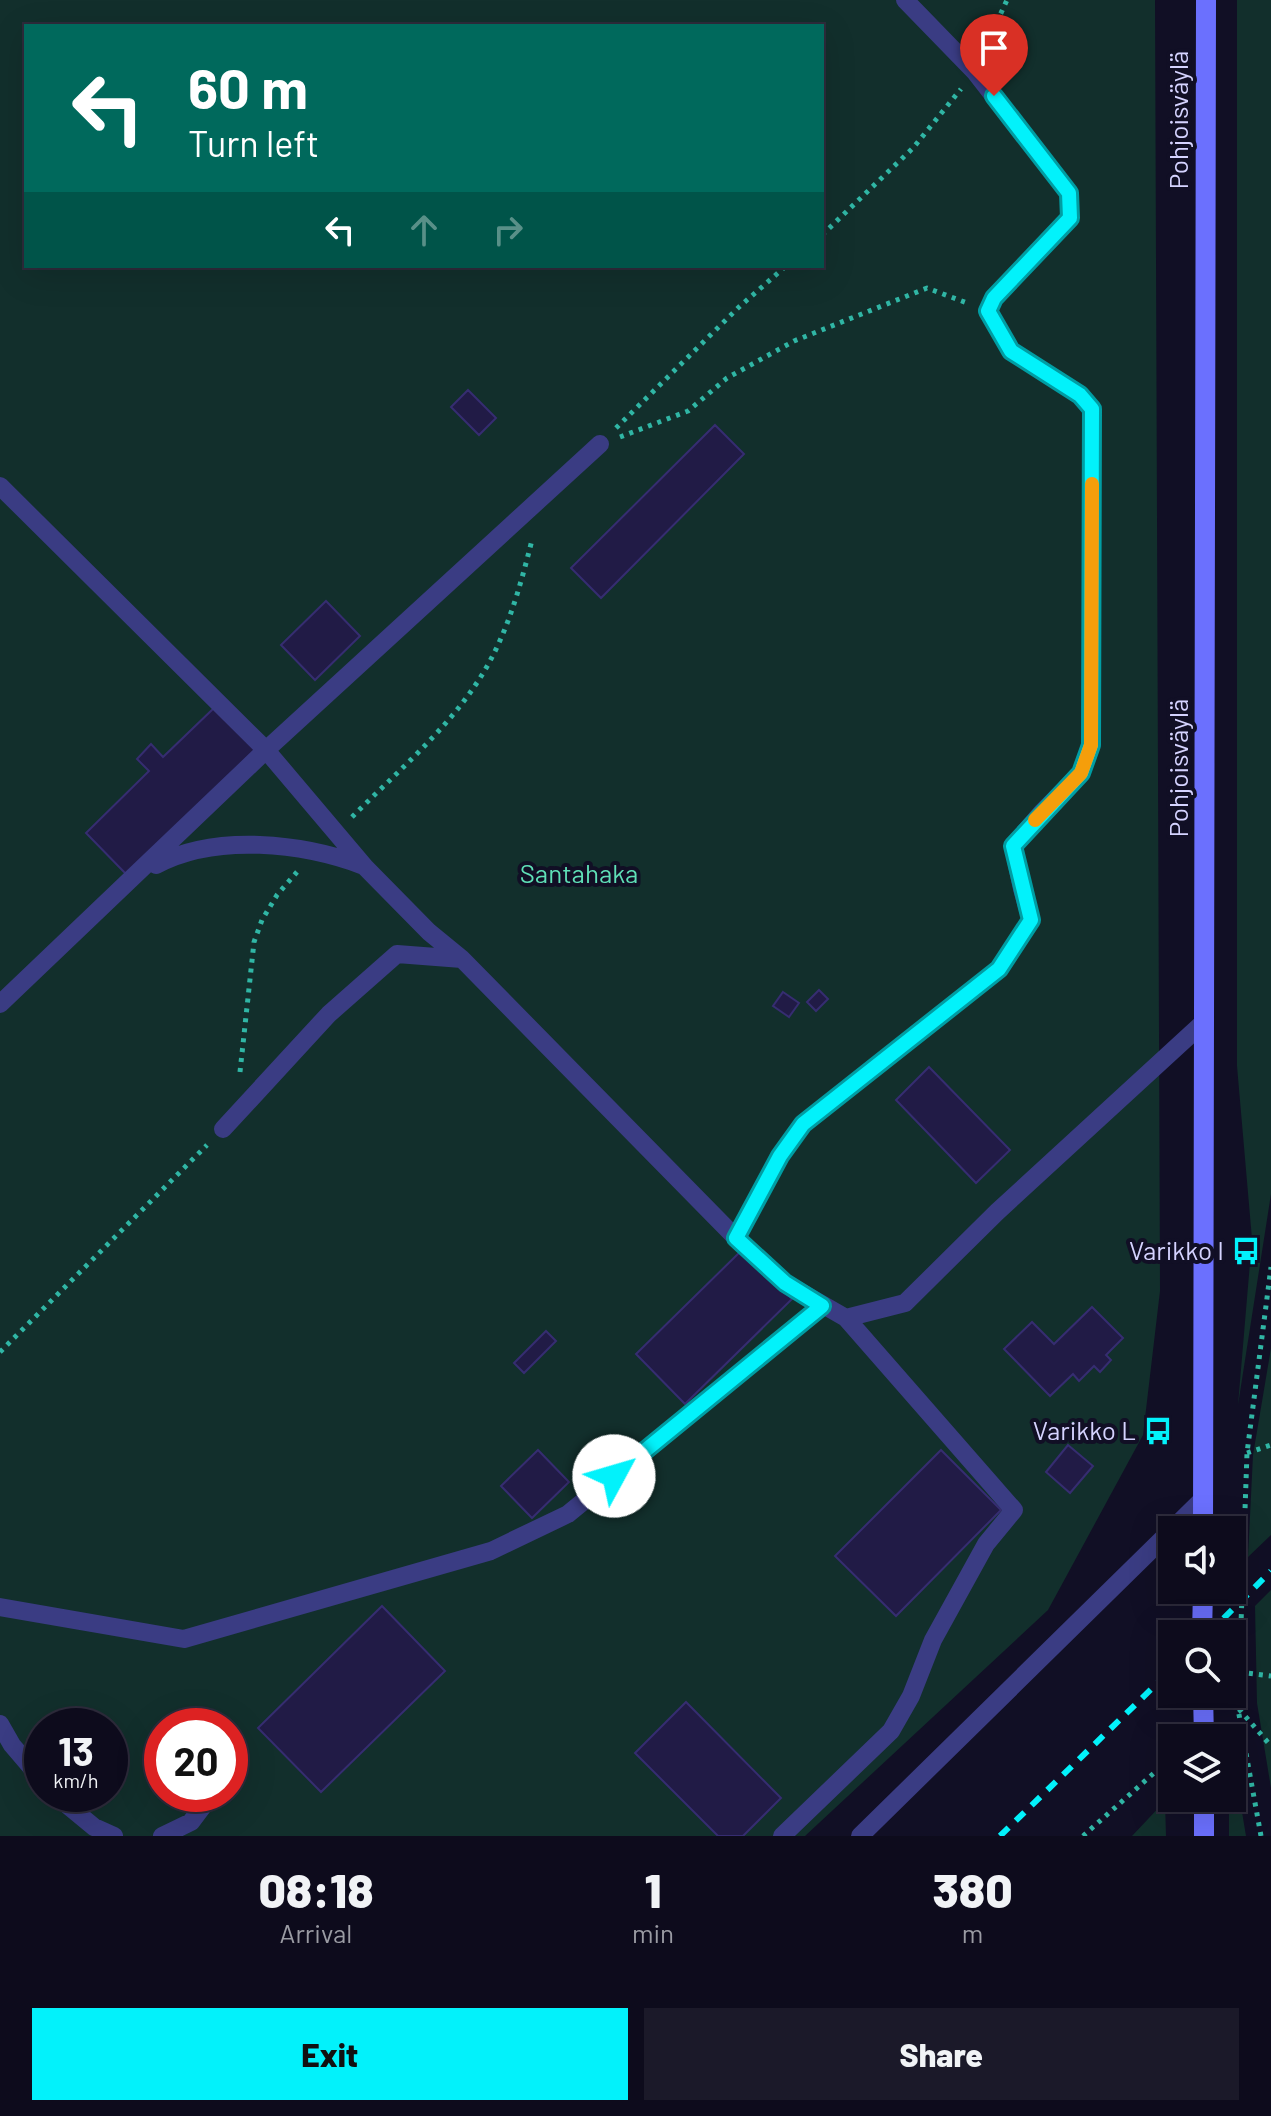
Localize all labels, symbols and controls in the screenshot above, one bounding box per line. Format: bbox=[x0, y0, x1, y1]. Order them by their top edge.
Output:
pin bbox=[960, 14.0, 1028, 96]
icon: arrive bbox=[972, 26, 1016, 70]
street label: Pohjoisväylä bbox=[1162, 51, 1193, 189]
text: 60 m bbox=[188, 53, 308, 120]
icon: left bbox=[56, 56, 160, 160]
text: Turn left bbox=[188, 121, 319, 164]
icon: left bbox=[318, 208, 362, 252]
icon: ahead bbox=[402, 208, 446, 252]
icon: right bbox=[486, 208, 530, 252]
street label: Pohjoisväylä bbox=[1162, 699, 1193, 837]
park label: Santahaka bbox=[520, 857, 638, 888]
place label: Varikko I bbox=[1129, 1234, 1224, 1265]
bus stop icon: Varikko I bbox=[1231, 1236, 1261, 1266]
place label: Varikko L bbox=[1033, 1414, 1136, 1445]
bus stop icon: Varikko L bbox=[1143, 1416, 1173, 1446]
position arrow bbox=[572, 1434, 656, 1518]
map controls bbox=[1158, 1516, 1246, 1812]
button: sound bbox=[1158, 1516, 1246, 1604]
button: search bbox=[1158, 1620, 1246, 1708]
speed limit sign: 20 bbox=[144, 1708, 248, 1812]
button: layers bbox=[1158, 1724, 1246, 1812]
text: 13 bbox=[58, 1726, 94, 1774]
text: km/h bbox=[53, 1768, 99, 1792]
text: 08:18 bbox=[258, 1860, 373, 1918]
text: 1 bbox=[644, 1860, 662, 1918]
text: 380 bbox=[932, 1860, 1013, 1918]
text: Arrival bbox=[280, 1917, 352, 1948]
text: min bbox=[632, 1917, 674, 1948]
text: m bbox=[962, 1917, 983, 1948]
button: Exit bbox=[32, 2008, 628, 2100]
button: Share bbox=[644, 2008, 1239, 2100]

